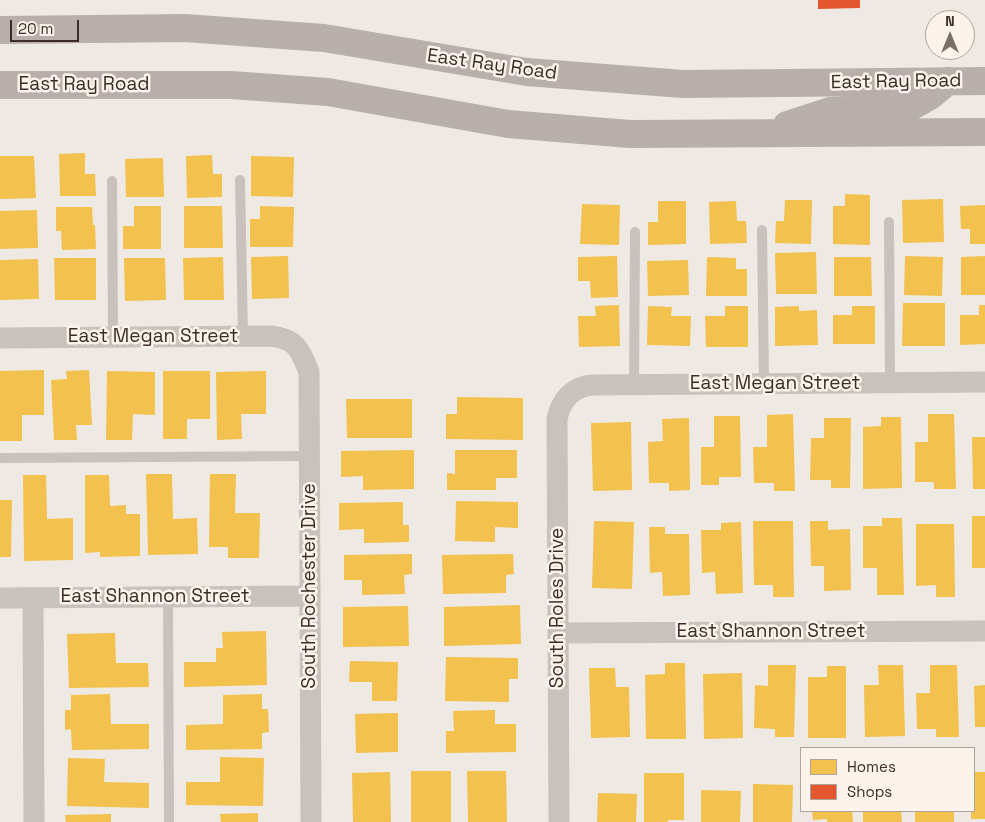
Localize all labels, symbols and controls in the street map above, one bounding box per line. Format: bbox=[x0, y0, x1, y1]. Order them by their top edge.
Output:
scale bar bbox=[12, 10, 81, 42]
north arrow bbox=[925, 10, 975, 60]
text: N bbox=[945, 12, 955, 30]
text: 20 m bbox=[18, 19, 53, 38]
street label: East Ray Road bbox=[426, 45, 558, 85]
street label: East Ray Road bbox=[830, 69, 962, 95]
street label: East Ray Road bbox=[19, 74, 149, 96]
street label: East Megan Street bbox=[68, 326, 238, 348]
street label: East Megan Street bbox=[690, 373, 860, 395]
street label: South Rochester Drive bbox=[299, 483, 321, 689]
street label: South Roles Drive bbox=[547, 528, 569, 688]
street label: East Shannon Street bbox=[61, 586, 249, 608]
street label: East Shannon Street bbox=[677, 621, 865, 643]
legend bbox=[800, 747, 975, 812]
text: Homes bbox=[847, 757, 896, 776]
text: Shops bbox=[847, 782, 892, 801]

